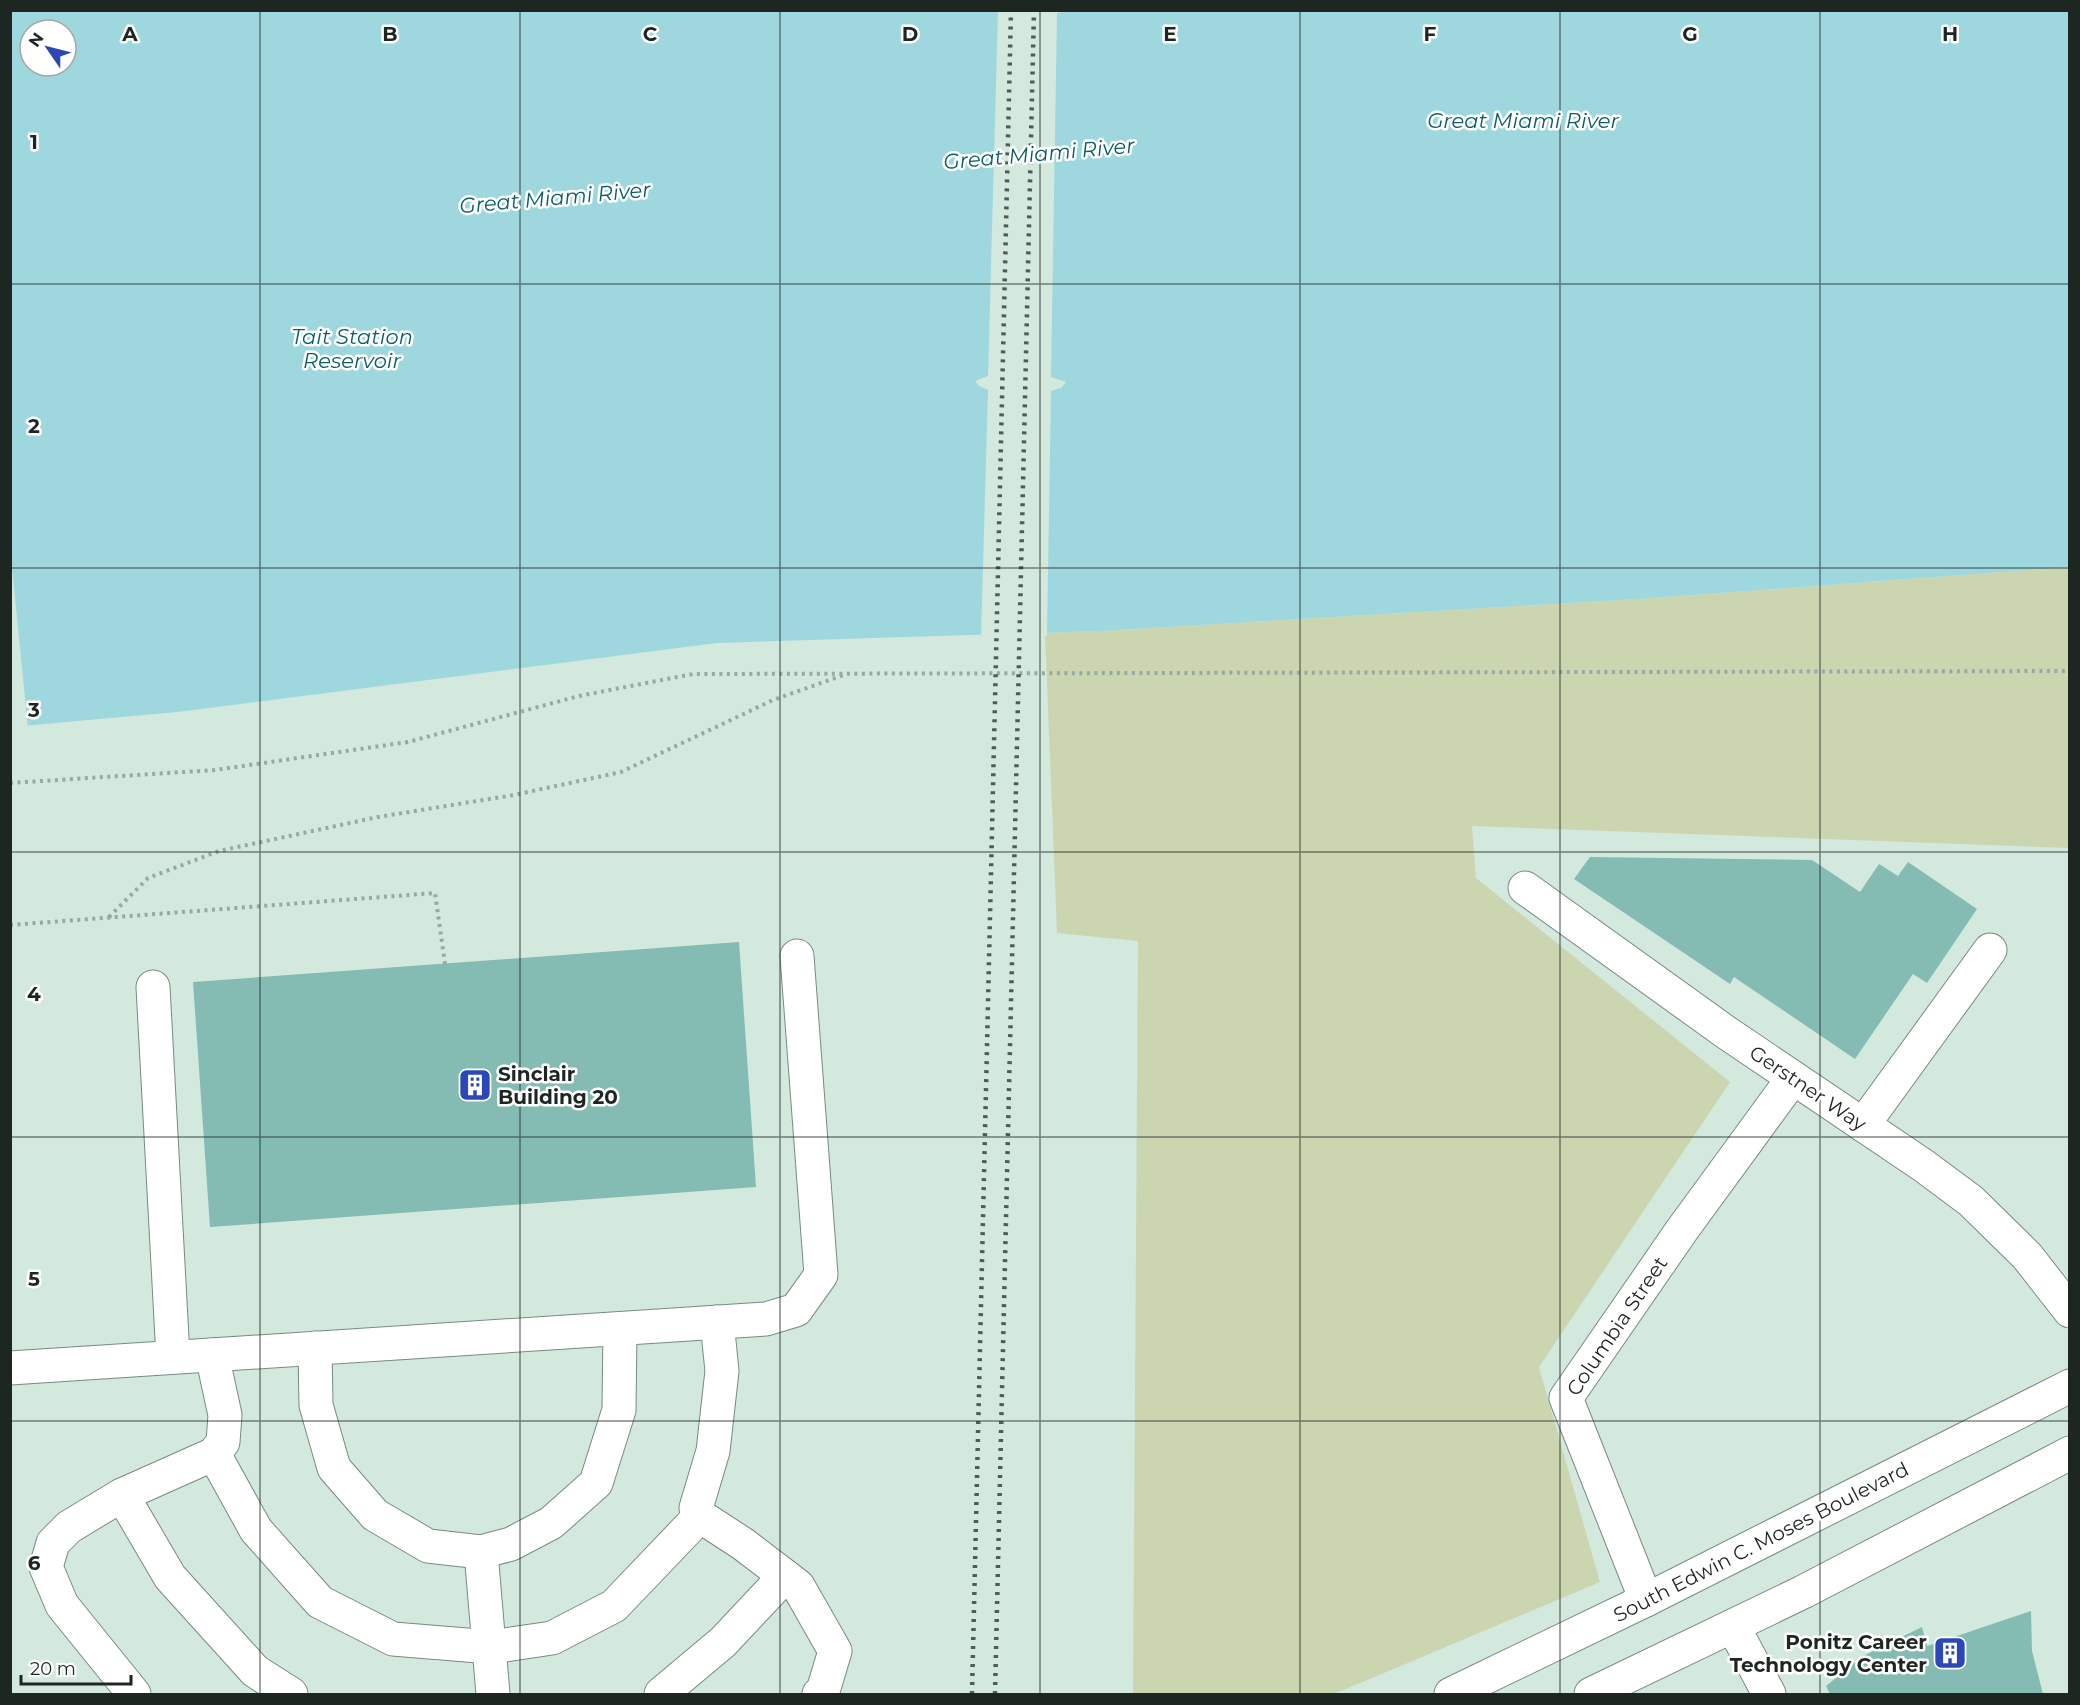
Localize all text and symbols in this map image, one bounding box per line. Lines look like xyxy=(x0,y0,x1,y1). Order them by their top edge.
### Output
north arrow xyxy=(18,18,78,78)
text: A xyxy=(121,22,138,46)
text: B xyxy=(382,22,398,46)
text: C xyxy=(643,22,658,46)
text: D xyxy=(902,22,918,46)
text: E xyxy=(1163,22,1177,46)
text: F xyxy=(1424,22,1437,46)
text: G xyxy=(1682,22,1698,46)
text: H xyxy=(1942,22,1958,46)
text: N xyxy=(25,29,48,50)
water label: Great Miami River xyxy=(1427,108,1619,133)
text: 1 xyxy=(30,130,38,154)
water label: Great Miami River xyxy=(942,133,1136,174)
water label: Great Miami River xyxy=(458,177,652,218)
water label: Tait Station Reservoir xyxy=(291,324,413,373)
text: 2 xyxy=(28,414,40,438)
text: 3 xyxy=(27,698,40,722)
text: 4 xyxy=(27,982,41,1006)
street label: Gerstner Way xyxy=(1745,1040,1871,1136)
place label: Sinclair Building 20 xyxy=(498,1062,618,1109)
building icon: Sinclair Building 20 xyxy=(457,1067,493,1103)
street label: Columbia Street xyxy=(1562,1252,1672,1400)
text: 5 xyxy=(28,1267,40,1291)
street label: South Edwin C. Moses Boulevard xyxy=(1609,1457,1913,1627)
text: 6 xyxy=(28,1551,41,1575)
place label: Ponitz Career Technology Center xyxy=(1730,1630,1927,1677)
building icon: Ponitz Career Technology Center xyxy=(1932,1635,1968,1671)
scale bar xyxy=(21,1648,130,1686)
text: 20 m xyxy=(30,1658,76,1680)

